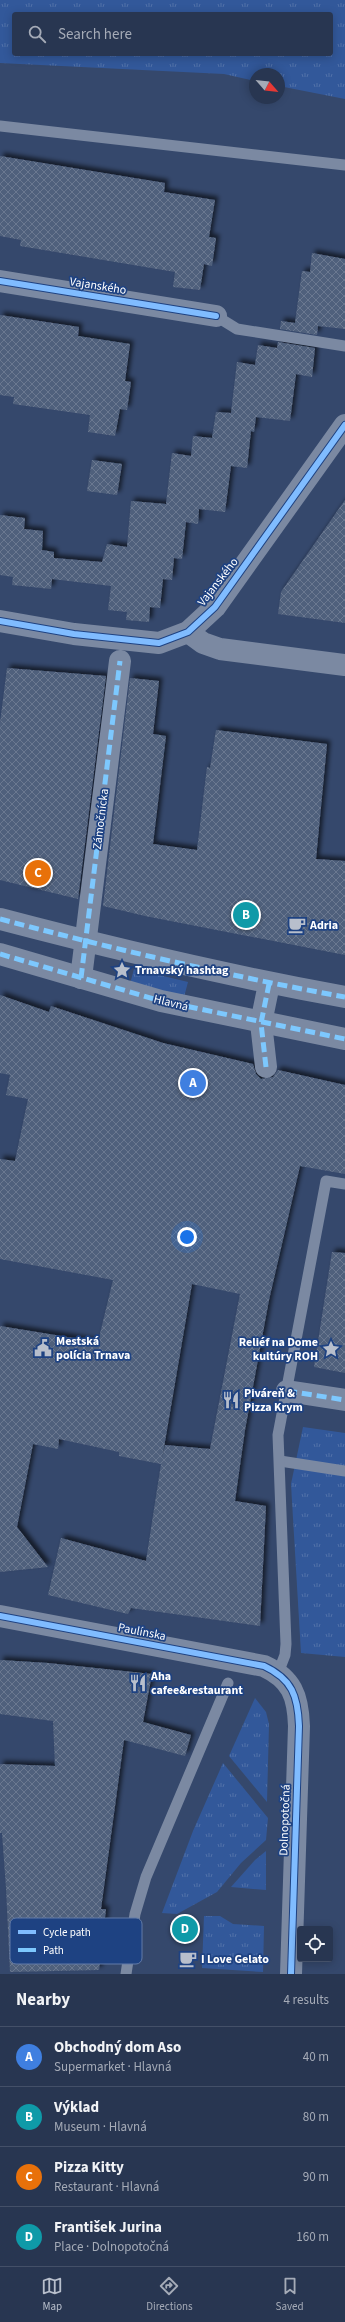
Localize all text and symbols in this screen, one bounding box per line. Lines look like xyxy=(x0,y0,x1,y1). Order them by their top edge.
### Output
search box xyxy=(12,12,333,56)
icon: search xyxy=(26,23,48,45)
text: Search here xyxy=(58,24,132,45)
north arrow xyxy=(249,68,285,104)
street label: Vajanského xyxy=(68,273,128,299)
street label: Vajanského xyxy=(194,554,242,610)
street label: Zámočnícka xyxy=(89,788,113,850)
pin: C xyxy=(25,858,51,888)
pin: B xyxy=(233,900,259,930)
cafe icon: Adria xyxy=(287,915,307,935)
place label: Adria xyxy=(309,917,338,934)
place icon: Trnavský hashtag xyxy=(112,960,132,980)
place label: Trnavský hashtag xyxy=(135,962,229,979)
street label: Hlavná xyxy=(152,990,190,1016)
pin: A xyxy=(180,1068,206,1098)
your location xyxy=(177,1227,197,1247)
place label: Mestská polícia Trnava xyxy=(56,1333,130,1364)
place label: Reliéf na Dome kultúry ROH xyxy=(239,1334,318,1365)
public building icon: Mestská polícia Trnava xyxy=(33,1338,53,1358)
place icon: Reliéf na Dome kultúry ROH xyxy=(321,1339,341,1359)
place label: Piváreň & Pizza Krym xyxy=(244,1385,303,1416)
restaurant icon: Piváreň & Pizza Krym xyxy=(221,1390,241,1410)
street label: Paulínska xyxy=(117,1619,167,1645)
place label: Aha cafee&restaurant xyxy=(150,1668,243,1699)
restaurant icon: Aha cafee&restaurant xyxy=(128,1673,148,1693)
street label: Dolnopotočná xyxy=(275,1784,295,1856)
pin: D xyxy=(172,1914,198,1944)
legend xyxy=(10,1918,142,1964)
text: Cycle path xyxy=(43,1925,91,1940)
map controls xyxy=(297,1926,333,1962)
button: locate xyxy=(297,1926,333,1962)
text: Path xyxy=(43,1943,64,1958)
cafe icon: I Love Gelato xyxy=(178,1949,198,1969)
place label: I Love Gelato xyxy=(201,1951,269,1968)
text: Nearby xyxy=(16,1988,70,2012)
text: 4 results xyxy=(284,1991,329,2009)
text: Obchodný dom Aso xyxy=(54,2037,181,2058)
text: A xyxy=(25,2048,33,2066)
text: 40 m xyxy=(303,2048,329,2066)
text: Supermarket · Hlavná xyxy=(54,2058,171,2076)
text: Výklad xyxy=(54,2097,99,2118)
text: B xyxy=(25,2108,33,2126)
text: 80 m xyxy=(303,2108,329,2126)
text: Museum · Hlavná xyxy=(54,2118,147,2136)
text: Pizza Kitty xyxy=(54,2157,124,2178)
text: C xyxy=(25,2168,33,2186)
text: 90 m xyxy=(303,2168,329,2186)
text: Restaurant · Hlavná xyxy=(54,2178,159,2196)
text: František Jurina xyxy=(54,2217,162,2238)
text: D xyxy=(25,2228,33,2246)
text: 160 m xyxy=(296,2228,329,2246)
text: Place · Dolnopotočná xyxy=(54,2238,169,2256)
tab: Map xyxy=(41,2275,63,2314)
tab: Directions xyxy=(146,2275,193,2314)
tab: Saved xyxy=(276,2275,304,2314)

